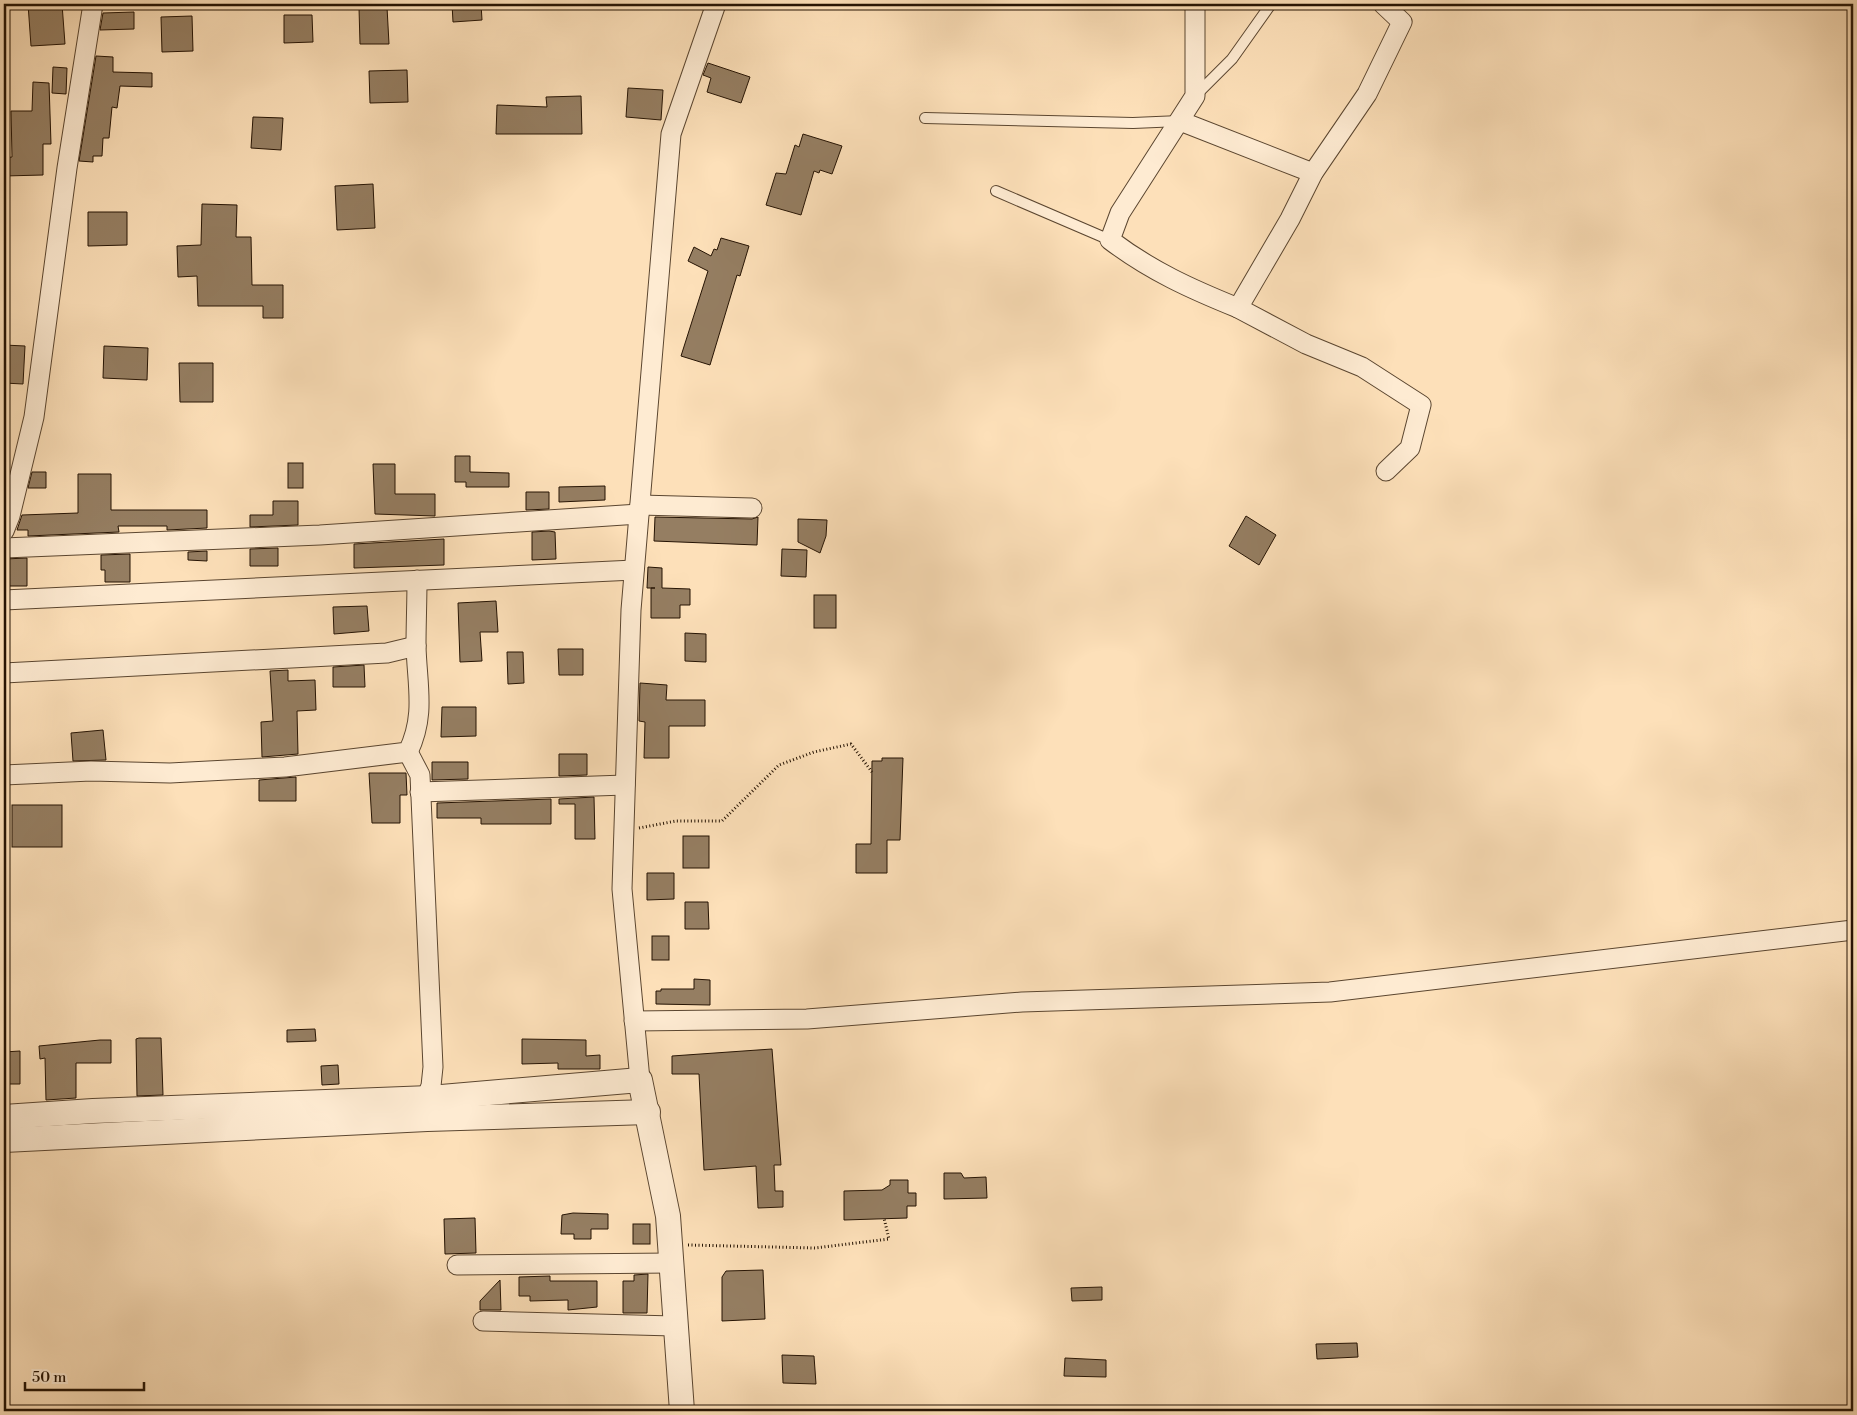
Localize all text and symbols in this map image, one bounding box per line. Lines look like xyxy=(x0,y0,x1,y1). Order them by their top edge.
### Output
scale bar xyxy=(25,1360,144,1392)
text: 50 m xyxy=(32,1368,66,1387)

